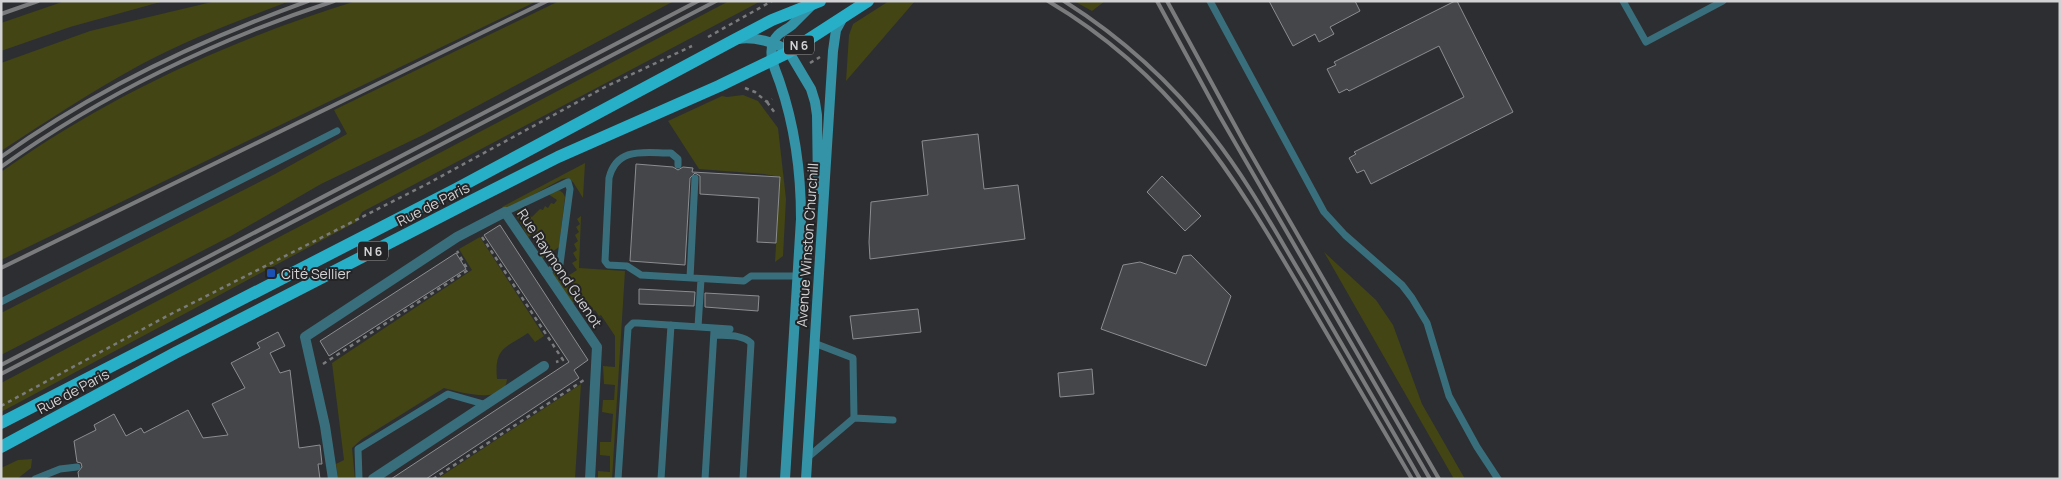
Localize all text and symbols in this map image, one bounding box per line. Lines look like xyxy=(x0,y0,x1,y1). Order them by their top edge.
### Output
road number: N 6 xyxy=(784,36,814,54)
street label: Avenue Winston Churchill xyxy=(792,162,822,328)
street label: Rue de Paris xyxy=(393,178,473,230)
street label: Rue Raymond Guenot xyxy=(513,205,607,331)
road number: N 6 xyxy=(358,242,388,260)
place label: Cité Sellier xyxy=(281,264,351,283)
marker: Cité Sellier xyxy=(265,267,277,279)
street label: Rue de Paris xyxy=(34,364,112,418)

